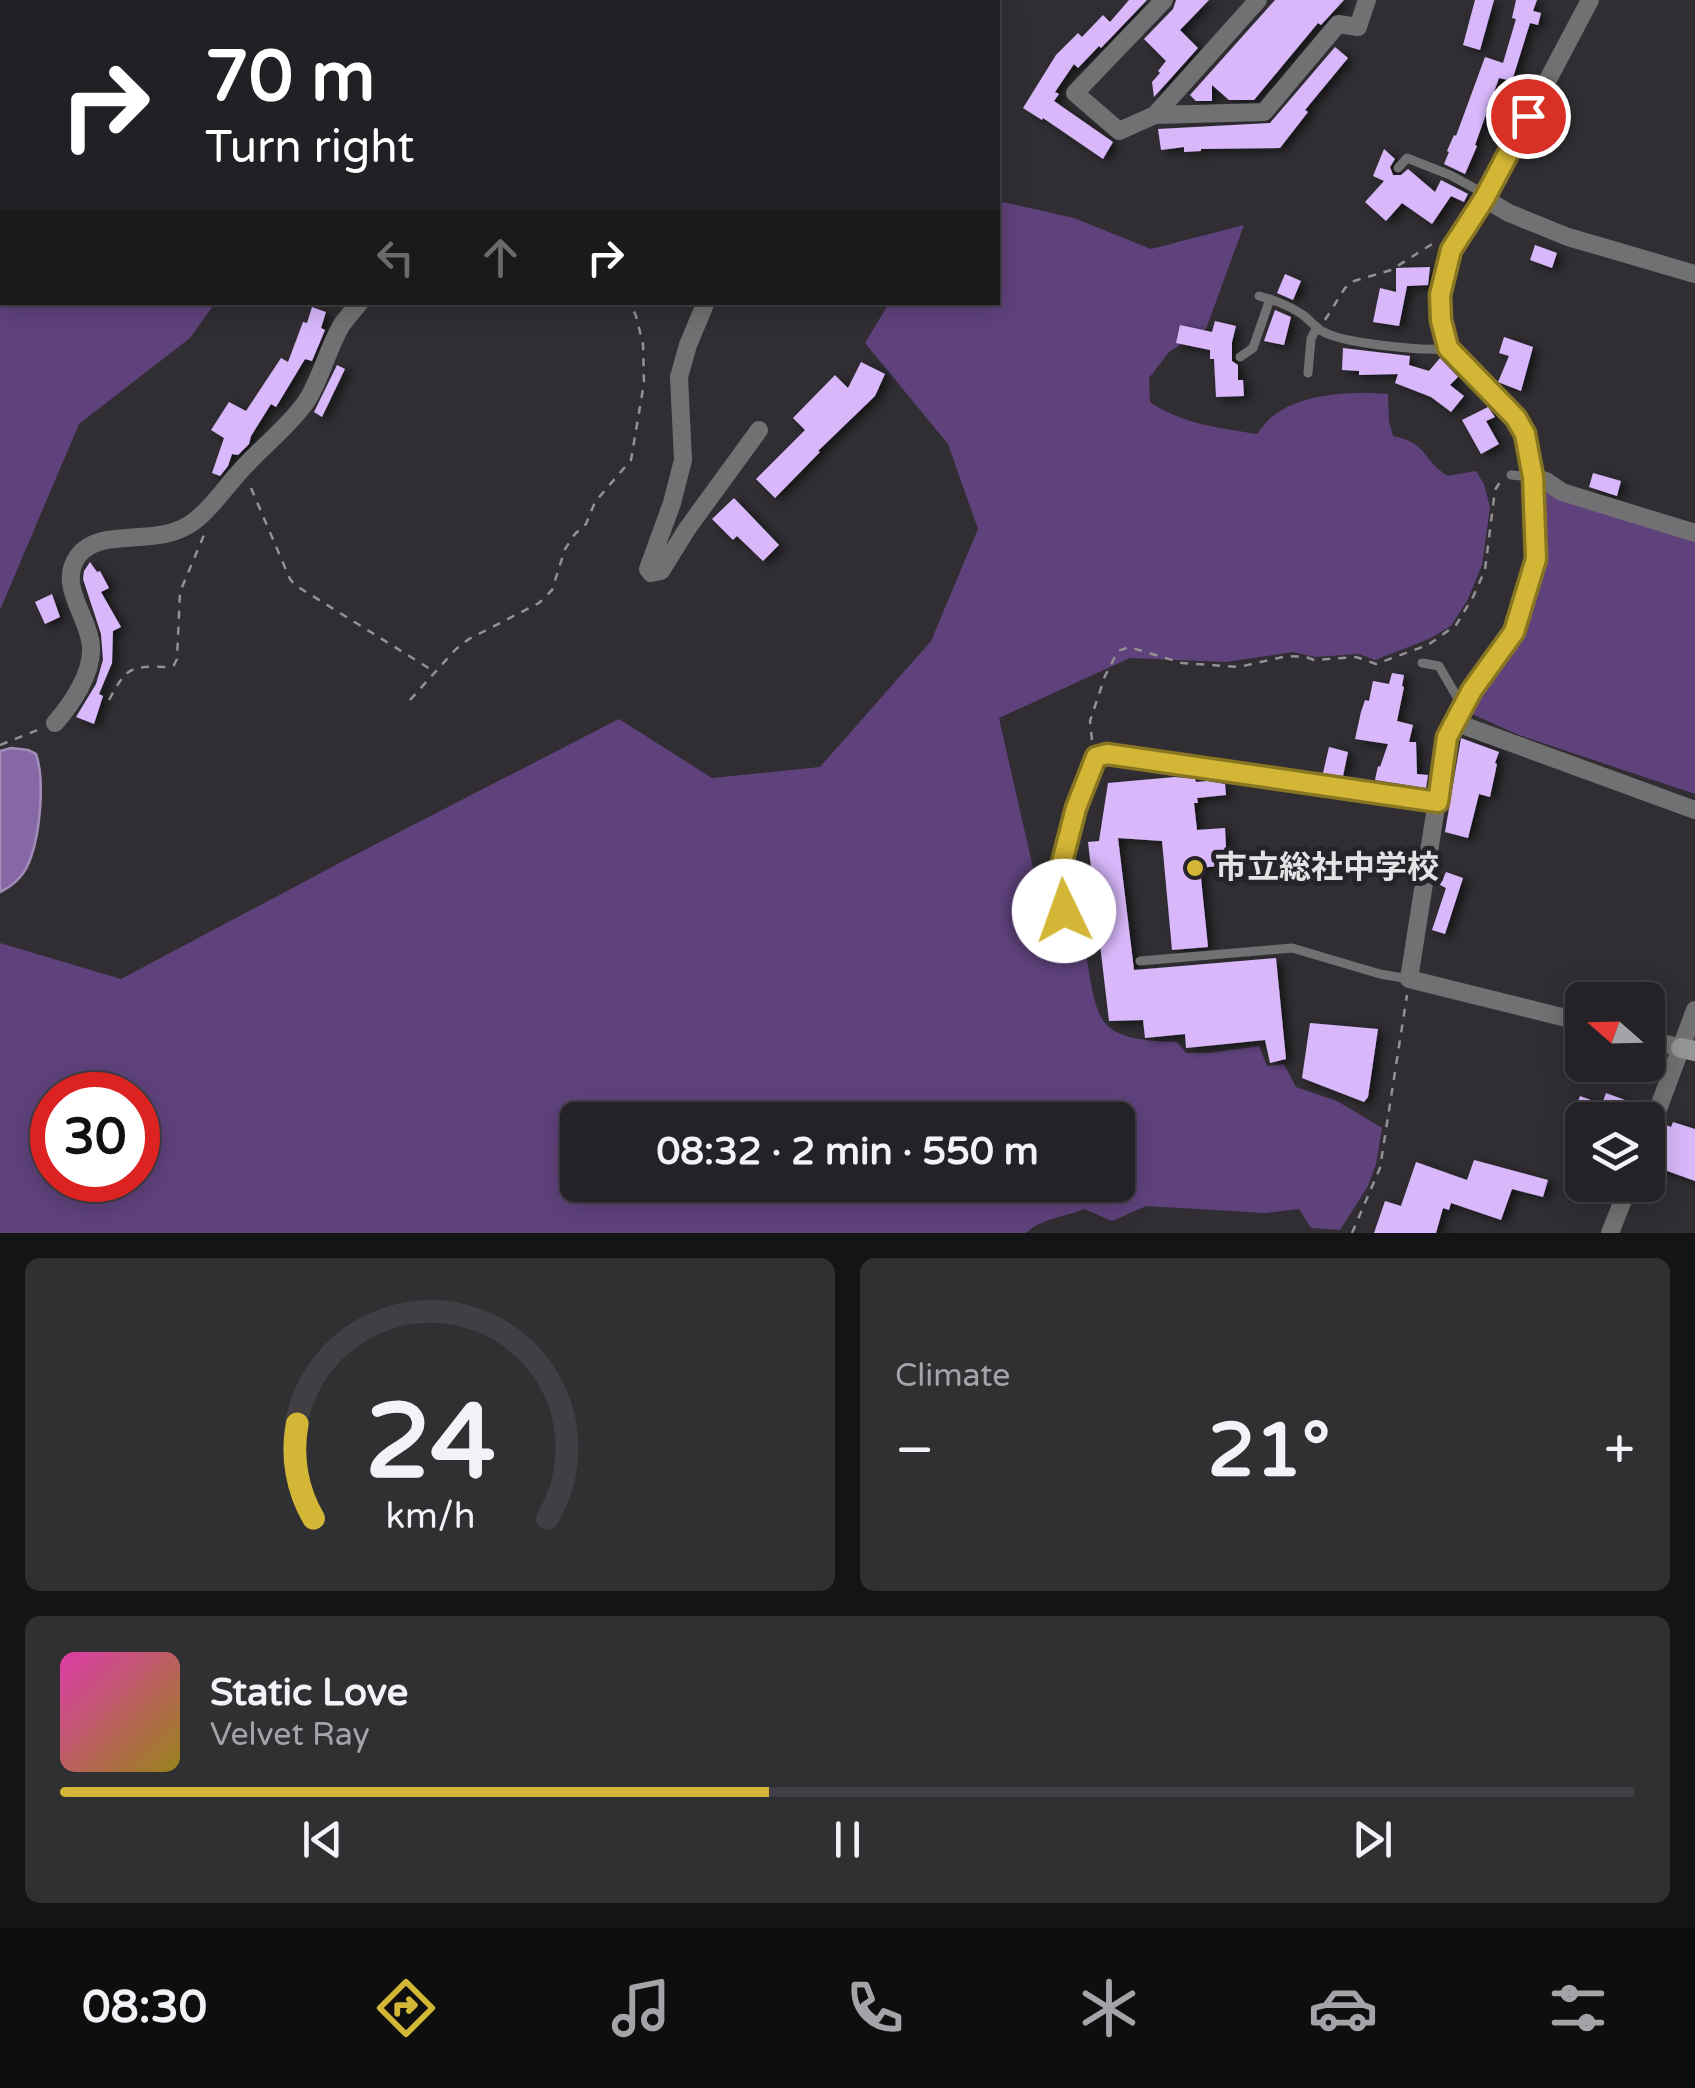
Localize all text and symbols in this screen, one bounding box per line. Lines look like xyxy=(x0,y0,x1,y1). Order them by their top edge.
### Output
text: 70 m xyxy=(205,36,375,120)
icon: right xyxy=(40,40,170,170)
pin xyxy=(1486,74,1571,159)
icon: arrive xyxy=(1501,89,1556,144)
text: Turn right xyxy=(205,121,414,175)
icon: left xyxy=(368,230,423,285)
icon: ahead xyxy=(473,230,528,285)
icon: right xyxy=(578,230,633,285)
place label: 市立総社中学校 xyxy=(1215,849,1439,887)
marker: 市立総社中学校 xyxy=(1184,857,1206,879)
position arrow xyxy=(1012,859,1116,963)
north arrow xyxy=(1565,982,1665,1082)
map controls xyxy=(1565,982,1665,1202)
speed limit sign: 30 xyxy=(30,1072,160,1202)
button: layers xyxy=(1565,1102,1665,1202)
text: 08:32 · 2 min · 550 m xyxy=(656,1129,1039,1175)
text: Climate xyxy=(895,1357,1010,1395)
text: 24 xyxy=(365,1381,495,1506)
text: 21° xyxy=(1208,1406,1330,1496)
text: − xyxy=(895,1418,934,1484)
text: + xyxy=(1604,1418,1635,1484)
text: km/h xyxy=(385,1495,475,1538)
text: Static Love xyxy=(210,1670,408,1716)
text: Velvet Ray xyxy=(210,1716,370,1754)
icon: previous xyxy=(295,1812,350,1867)
icon: pause xyxy=(820,1812,875,1867)
icon: next xyxy=(1345,1812,1400,1867)
icon: directions xyxy=(371,1973,441,2043)
icon: music xyxy=(606,1973,676,2043)
icon: phone xyxy=(840,1973,910,2043)
icon: climate xyxy=(1074,1973,1144,2043)
icon: car xyxy=(1308,1973,1378,2043)
icon: filters xyxy=(1543,1973,1613,2043)
text: 08:30 xyxy=(82,1981,207,2035)

